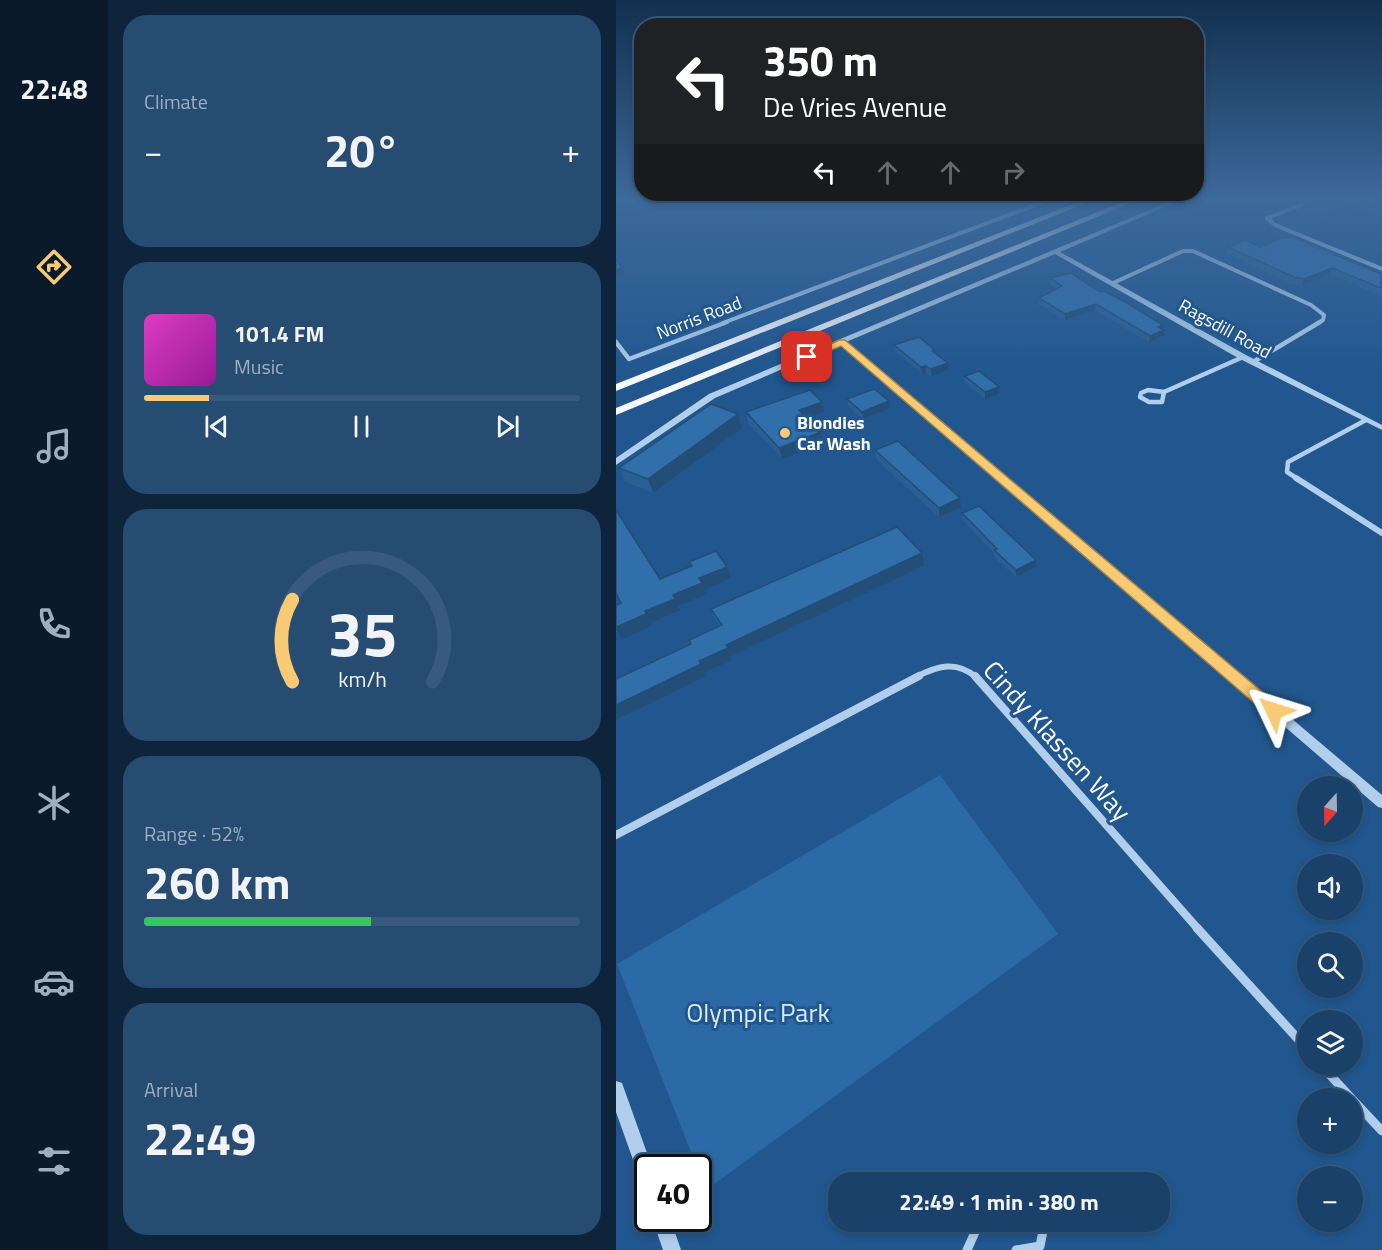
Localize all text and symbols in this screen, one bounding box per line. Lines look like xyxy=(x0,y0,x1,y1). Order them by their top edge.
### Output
text: 350 m xyxy=(763,28,878,92)
icon: left xyxy=(664,42,742,120)
text: 22:48 xyxy=(20,68,88,109)
text: Climate xyxy=(144,86,208,117)
text: De Vries Avenue xyxy=(763,86,947,127)
text: 20° xyxy=(324,116,400,184)
text: − xyxy=(144,126,162,176)
text: + xyxy=(562,126,580,176)
icon: left xyxy=(808,156,841,189)
icon: ahead xyxy=(871,156,904,189)
icon: ahead xyxy=(934,156,967,189)
icon: right xyxy=(997,156,1030,189)
icon: directions xyxy=(33,246,75,288)
street label: Norris Road xyxy=(652,289,745,346)
street label: Ragsdill Road xyxy=(1174,292,1277,365)
text: 101.4 FM xyxy=(234,317,324,351)
pin xyxy=(781,331,832,382)
icon: arrive xyxy=(790,340,823,373)
text: Music xyxy=(234,351,284,382)
place label: Blondies Car Wash xyxy=(797,409,871,457)
icon: previous xyxy=(200,410,233,443)
icon: pause xyxy=(345,410,378,443)
icon: next xyxy=(491,410,524,443)
icon: music xyxy=(33,425,75,467)
marker: Blondies Car Wash xyxy=(778,426,792,440)
text: 35 xyxy=(327,585,397,680)
icon: phone xyxy=(33,603,75,645)
street label: Cindy Klassen Way xyxy=(974,652,1140,830)
text: km/h xyxy=(338,663,386,695)
position arrow xyxy=(1242,679,1306,743)
north arrow xyxy=(1297,776,1363,842)
map controls xyxy=(1297,776,1363,1232)
icon: climate xyxy=(33,782,75,824)
text: Range · 52% xyxy=(144,818,244,849)
text: 260 km xyxy=(144,848,290,916)
button: sound xyxy=(1297,854,1363,920)
button: search xyxy=(1297,932,1363,998)
icon: car xyxy=(33,961,75,1003)
park label: Olympic Park xyxy=(686,993,830,1032)
button: layers xyxy=(1297,1010,1363,1076)
text: Arrival xyxy=(144,1074,198,1105)
button: + xyxy=(1297,1088,1363,1154)
text: 22:49 xyxy=(144,1104,256,1172)
icon: filters xyxy=(33,1140,75,1182)
speed limit sign: 40 xyxy=(634,1154,712,1232)
button: − xyxy=(1297,1166,1363,1232)
text: 22:49 · 1 min · 380 m xyxy=(899,1185,1099,1219)

